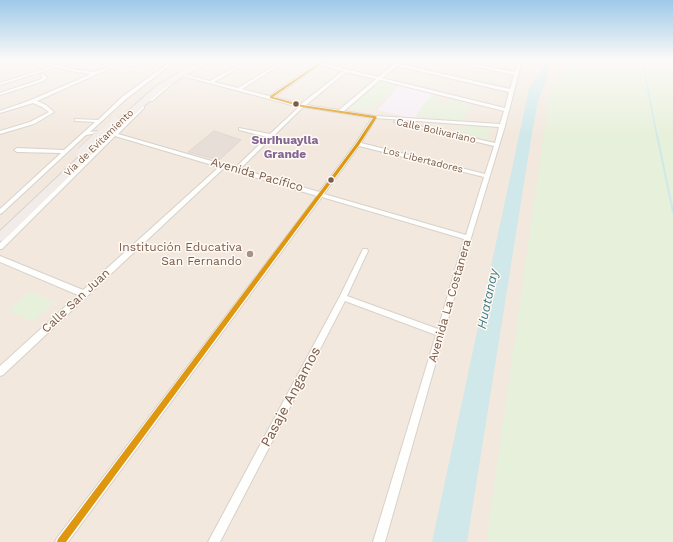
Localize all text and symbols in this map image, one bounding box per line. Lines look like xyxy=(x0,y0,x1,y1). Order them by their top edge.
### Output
unlabelled marker xyxy=(291,99,301,109)
street label: Vía de Evitamiento xyxy=(62,107,136,179)
street label: Calle Bolivariano xyxy=(395,116,477,146)
district label: Surihuaylla Grande xyxy=(252,133,318,161)
street label: Los Libertadores xyxy=(382,144,464,176)
street label: Avenida Pacífico xyxy=(209,155,305,195)
unlabelled marker xyxy=(326,175,336,185)
street label: Avenida La Costanera xyxy=(426,238,474,364)
place label: Institución Educativa San Fernando xyxy=(119,240,242,268)
marker: Institución Educativa San Fernando xyxy=(245,249,255,259)
street label: Calle San Juan xyxy=(39,266,113,336)
water label: Huatanay xyxy=(474,268,502,330)
street label: Pasaje Angamos xyxy=(258,344,324,450)

